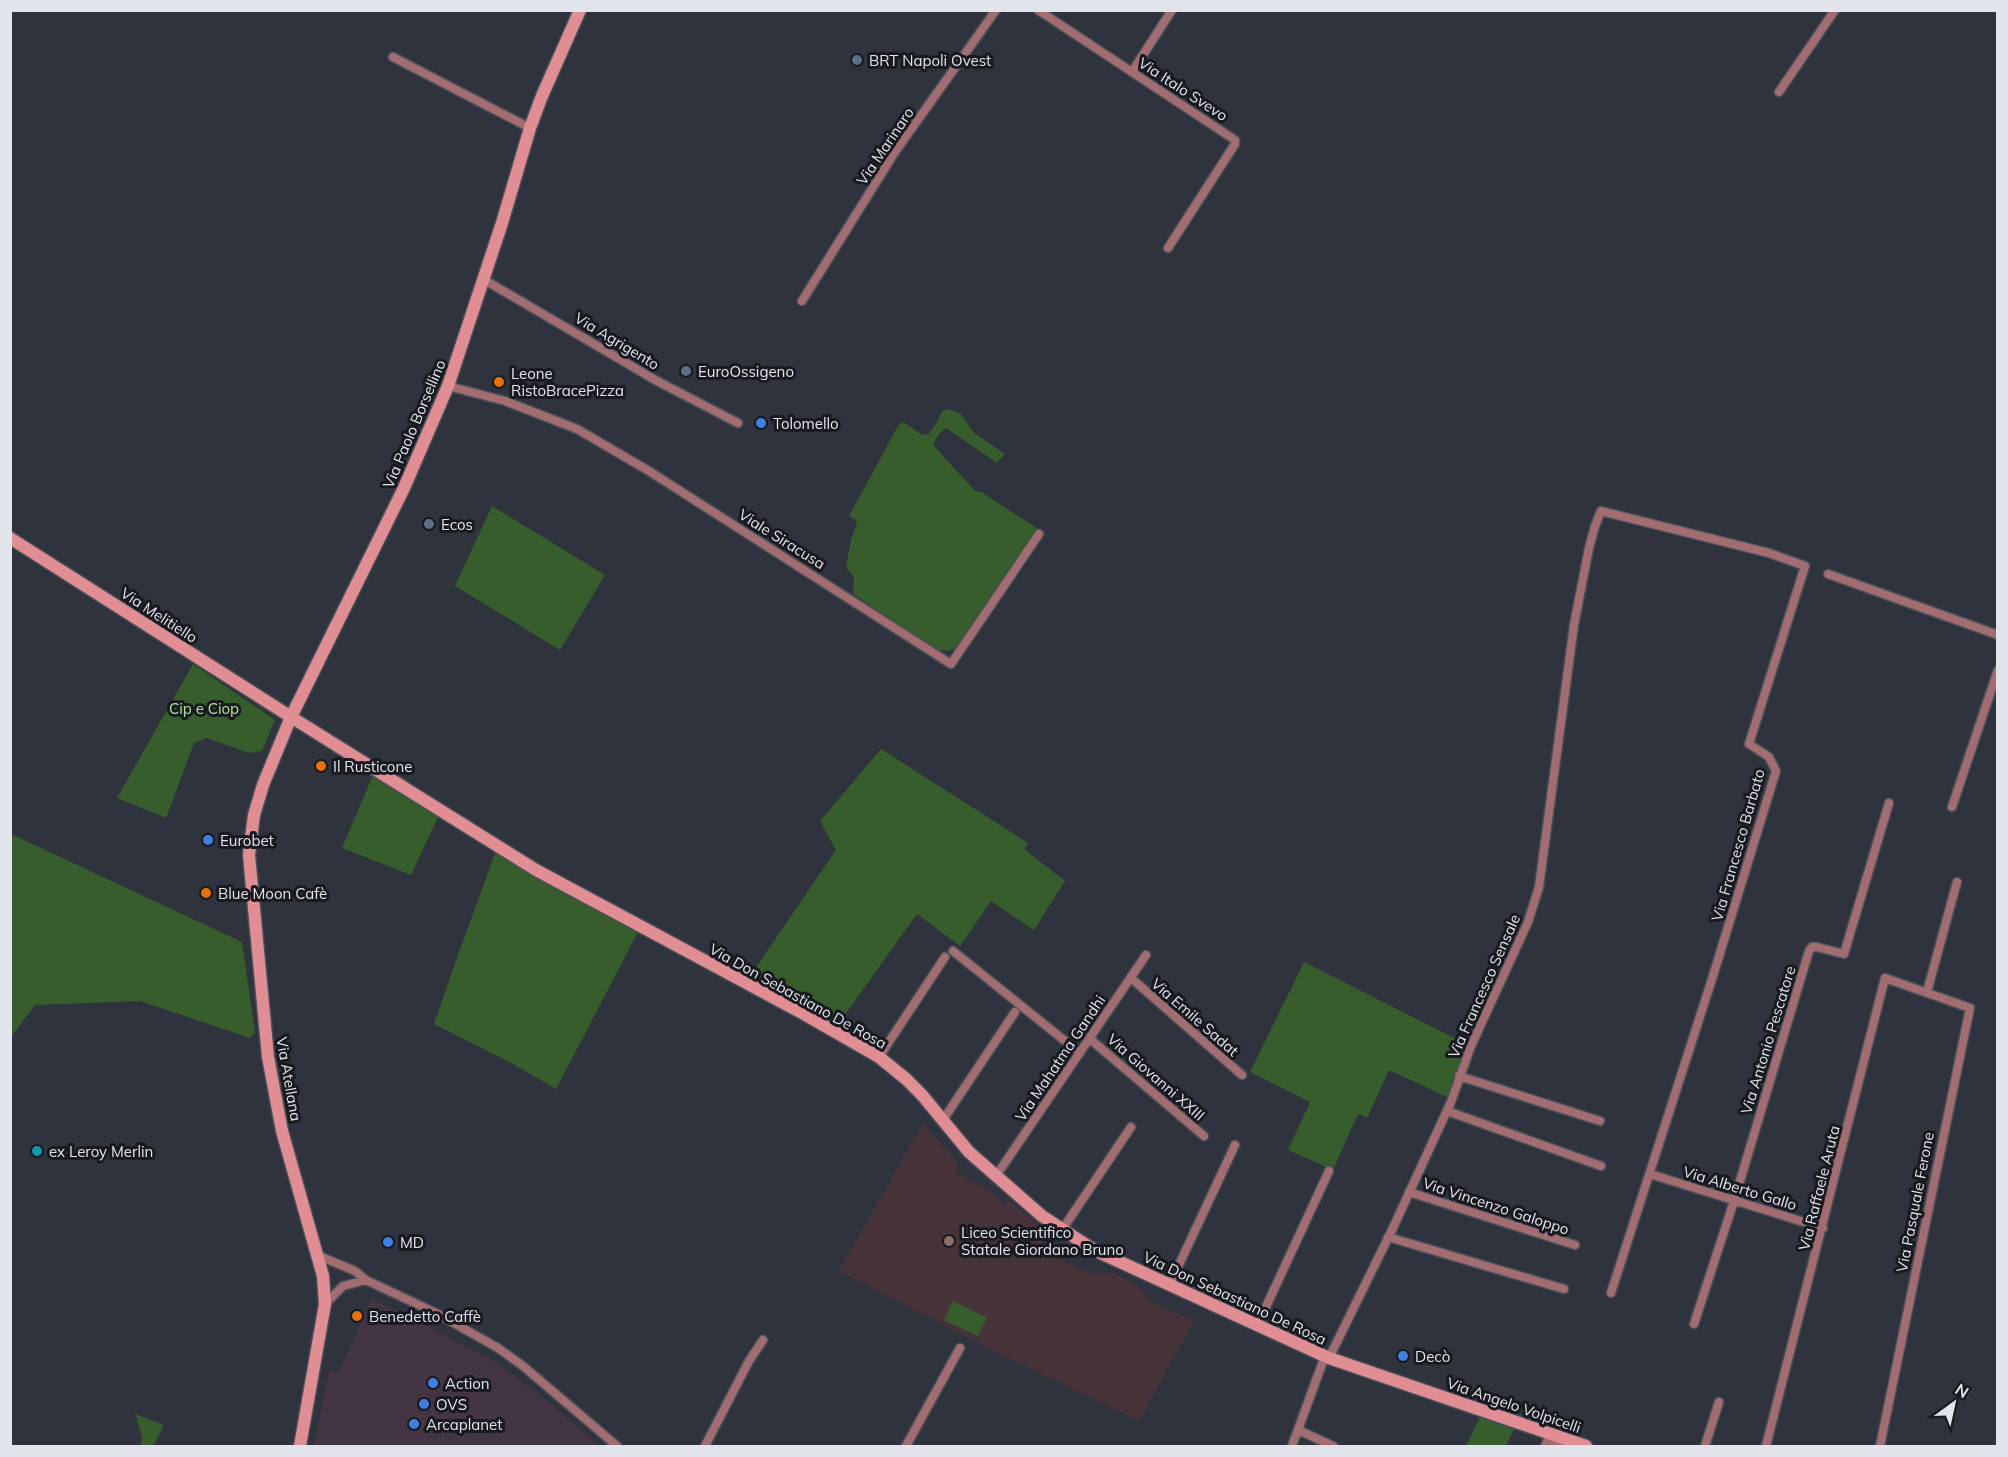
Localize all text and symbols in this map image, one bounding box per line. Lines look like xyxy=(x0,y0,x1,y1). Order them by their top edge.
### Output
place label: BRT Napoli Ovest xyxy=(869,51,991,70)
marker: BRT Napoli Ovest xyxy=(850,53,864,67)
street label: Via Italo Svevo xyxy=(1135,53,1231,125)
street label: Via Marinaro xyxy=(852,104,918,188)
street label: Via Agrigento xyxy=(571,308,663,374)
street label: Via Paolo Borsellino xyxy=(378,357,450,491)
place label: EuroOssigeno xyxy=(698,362,794,381)
place label: Leone RistoBracePizza xyxy=(511,364,624,400)
marker: EuroOssigeno xyxy=(679,364,693,378)
marker: Leone RistoBracePizza xyxy=(492,375,506,389)
place label: Tolomello xyxy=(773,414,839,433)
marker: Tolomello xyxy=(754,416,768,430)
street label: Viale Siracusa xyxy=(735,505,829,573)
place label: Ecos xyxy=(441,515,473,534)
marker: Ecos xyxy=(422,517,436,531)
street label: Via Melitiello xyxy=(117,583,201,647)
park label: Cip e Ciop xyxy=(169,699,239,718)
place label: Il Rusticone xyxy=(333,757,412,776)
marker: Il Rusticone xyxy=(314,759,328,773)
street label: Via Francesco Barbato xyxy=(1707,767,1769,923)
place label: Eurobet xyxy=(220,831,274,850)
marker: Eurobet xyxy=(201,833,215,847)
place label: Blue Moon Cafè xyxy=(218,884,327,903)
marker: Blue Moon Cafè xyxy=(199,886,213,900)
street label: Via Francesco Sensale xyxy=(1444,911,1524,1061)
street label: Via Don Sebastiano De Rosa xyxy=(706,939,890,1053)
street label: Via Antonio Pescatore xyxy=(1736,964,1800,1116)
street label: Via Emile Sadat xyxy=(1147,974,1243,1060)
street label: Via Mahatma Gandhi xyxy=(1011,991,1109,1125)
street label: Via Giovanni XXIII xyxy=(1103,1029,1209,1125)
street label: Via Atellana xyxy=(272,1035,306,1123)
street label: Via Raffaele Aruta xyxy=(1794,1123,1844,1253)
street label: Via Pasquale Ferone xyxy=(1892,1130,1938,1274)
place label: ex Leroy Merlin xyxy=(49,1142,153,1161)
marker: ex Leroy Merlin xyxy=(30,1144,44,1158)
street label: Via Alberto Gallo xyxy=(1681,1162,1799,1214)
street label: Via Vincenzo Galoppo xyxy=(1420,1173,1572,1239)
place label: Liceo Scientifico Statale Giordano Bruno xyxy=(961,1223,1124,1259)
place label: MD xyxy=(400,1233,424,1252)
marker: Liceo Scientifico Statale Giordano Bruno xyxy=(942,1234,956,1248)
marker: MD xyxy=(381,1235,395,1249)
street label: Via Don Sebastiano De Rosa xyxy=(1140,1247,1330,1349)
place label: Benedetto Caffè xyxy=(369,1307,481,1326)
marker: Benedetto Caffè xyxy=(350,1309,364,1323)
place label: Decò xyxy=(1415,1347,1450,1366)
marker: Decò xyxy=(1396,1349,1410,1363)
street label: Via Angelo Volpicelli xyxy=(1444,1373,1584,1437)
north arrow xyxy=(1924,1373,1984,1433)
place label: Action xyxy=(445,1374,490,1393)
marker: Action xyxy=(426,1376,440,1390)
text: N xyxy=(1952,1379,1973,1402)
place label: OVS xyxy=(436,1395,467,1414)
marker: OVS xyxy=(417,1397,431,1411)
place label: Arcaplanet xyxy=(426,1415,503,1434)
marker: Arcaplanet xyxy=(407,1417,421,1431)

